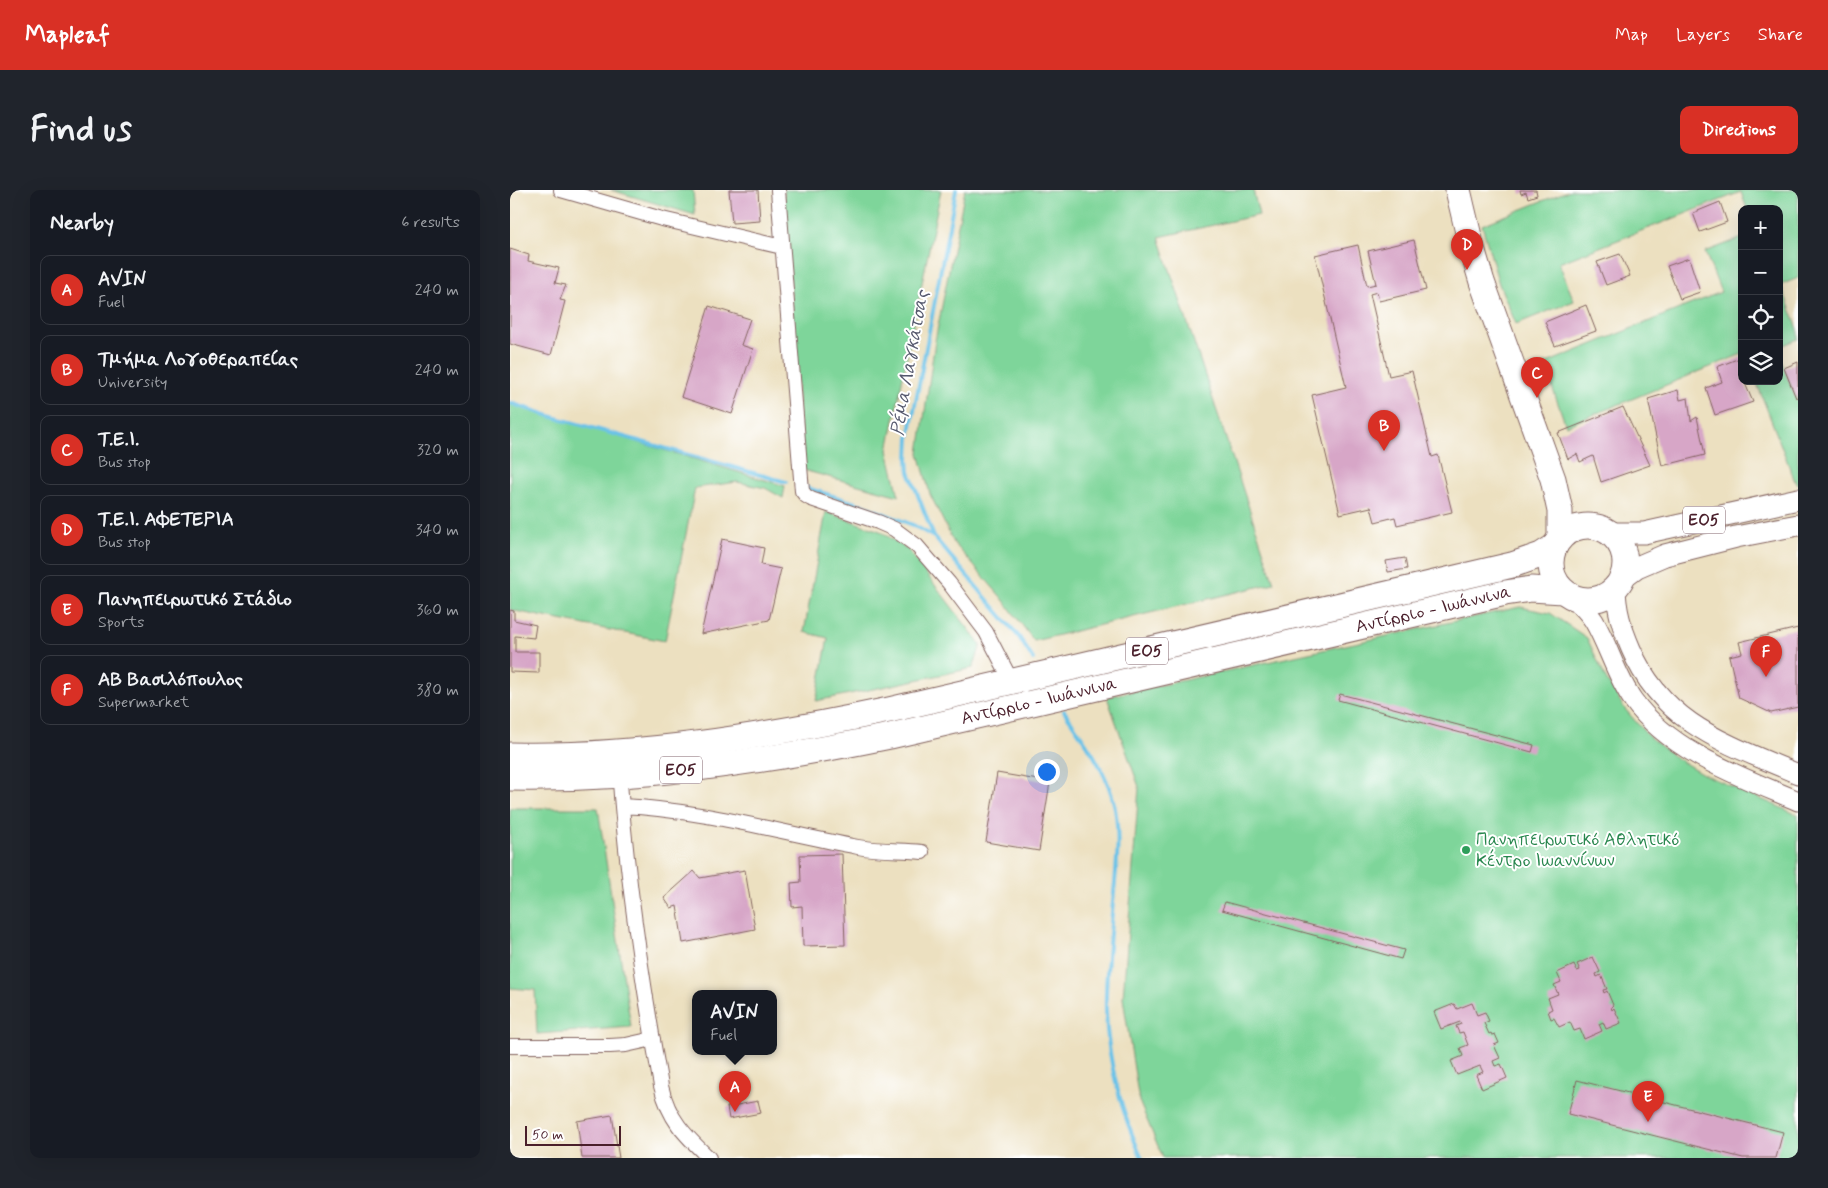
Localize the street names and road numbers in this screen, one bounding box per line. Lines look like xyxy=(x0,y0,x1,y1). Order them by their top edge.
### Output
road number: ΕΟ5 xyxy=(1683,506,1725,534)
street label: Αντίρριο - Ιωάννινα xyxy=(1353,580,1513,639)
road number: ΕΟ5 xyxy=(1126,638,1168,664)
street label: Αντίρριο - Ιωάννινα xyxy=(959,672,1119,731)
road number: ΕΟ5 xyxy=(660,756,702,784)

